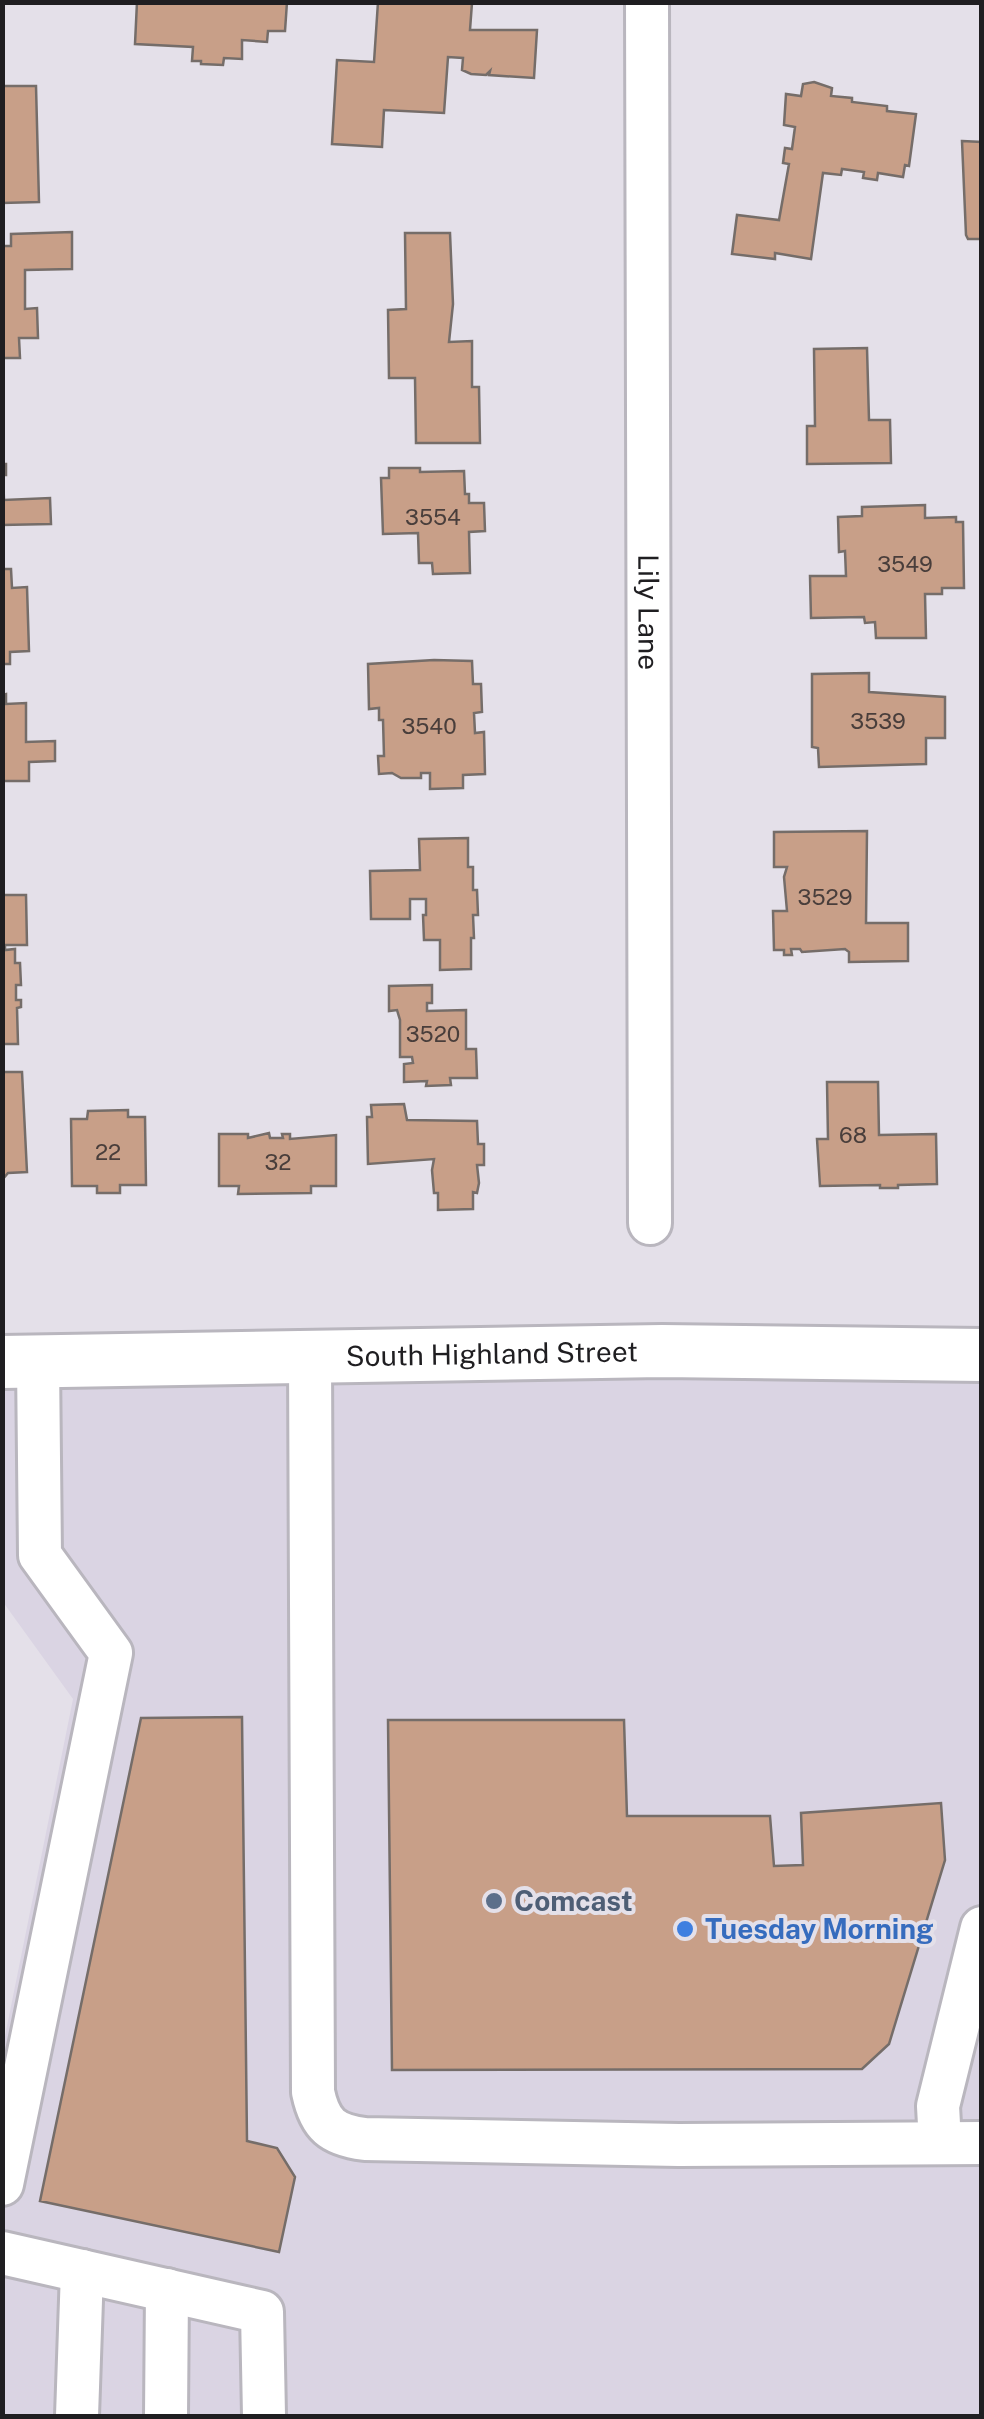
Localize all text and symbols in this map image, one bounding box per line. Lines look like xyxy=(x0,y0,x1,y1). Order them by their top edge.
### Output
house number: 3554 xyxy=(405,504,461,530)
house number: 3549 xyxy=(877,551,933,577)
street label: Lily Lane xyxy=(632,554,666,670)
house number: 3539 xyxy=(850,708,906,734)
house number: 3540 xyxy=(401,713,457,739)
house number: 3529 xyxy=(798,884,852,910)
house number: 3520 xyxy=(406,1021,460,1047)
house number: 68 xyxy=(839,1122,867,1148)
house number: 22 xyxy=(95,1139,121,1165)
house number: 32 xyxy=(265,1149,291,1175)
street label: South Highland Street xyxy=(346,1334,638,1372)
place label: Comcast xyxy=(514,1884,633,1917)
marker: Comcast xyxy=(483,1890,505,1912)
place label: Tuesday Morning xyxy=(705,1912,934,1945)
marker: Tuesday Morning xyxy=(674,1918,696,1940)

